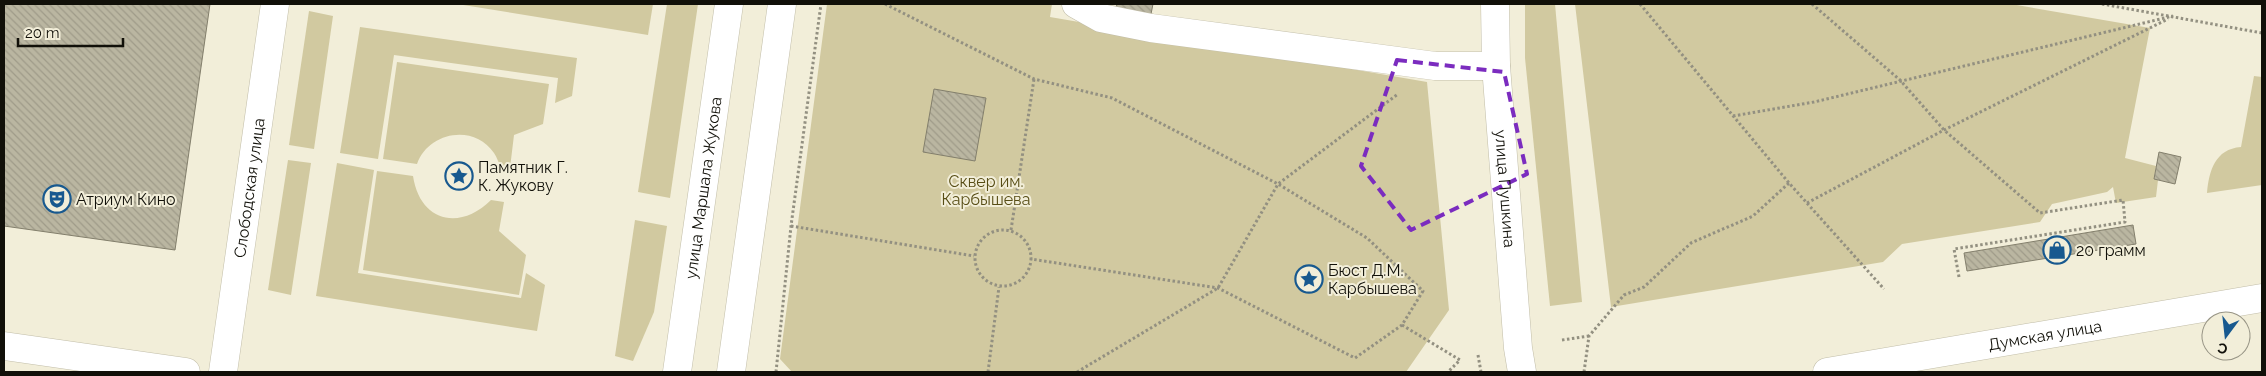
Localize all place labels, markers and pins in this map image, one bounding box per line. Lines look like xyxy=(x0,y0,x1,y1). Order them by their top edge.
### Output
place label: Памятник Г. К. Жукову xyxy=(478,158,568,195)
place icon: Памятник Г. К. Жукову xyxy=(444,161,474,191)
theatre icon: Атриум Кино xyxy=(42,184,72,214)
place label: Атриум Кино xyxy=(76,190,176,209)
shop icon: 20 грамм xyxy=(2042,235,2072,265)
place label: 20 грамм xyxy=(2076,241,2146,260)
place label: Бюст Д.М. Карбышева xyxy=(1328,261,1417,298)
place icon: Бюст Д.М. Карбышева xyxy=(1294,264,1324,294)

